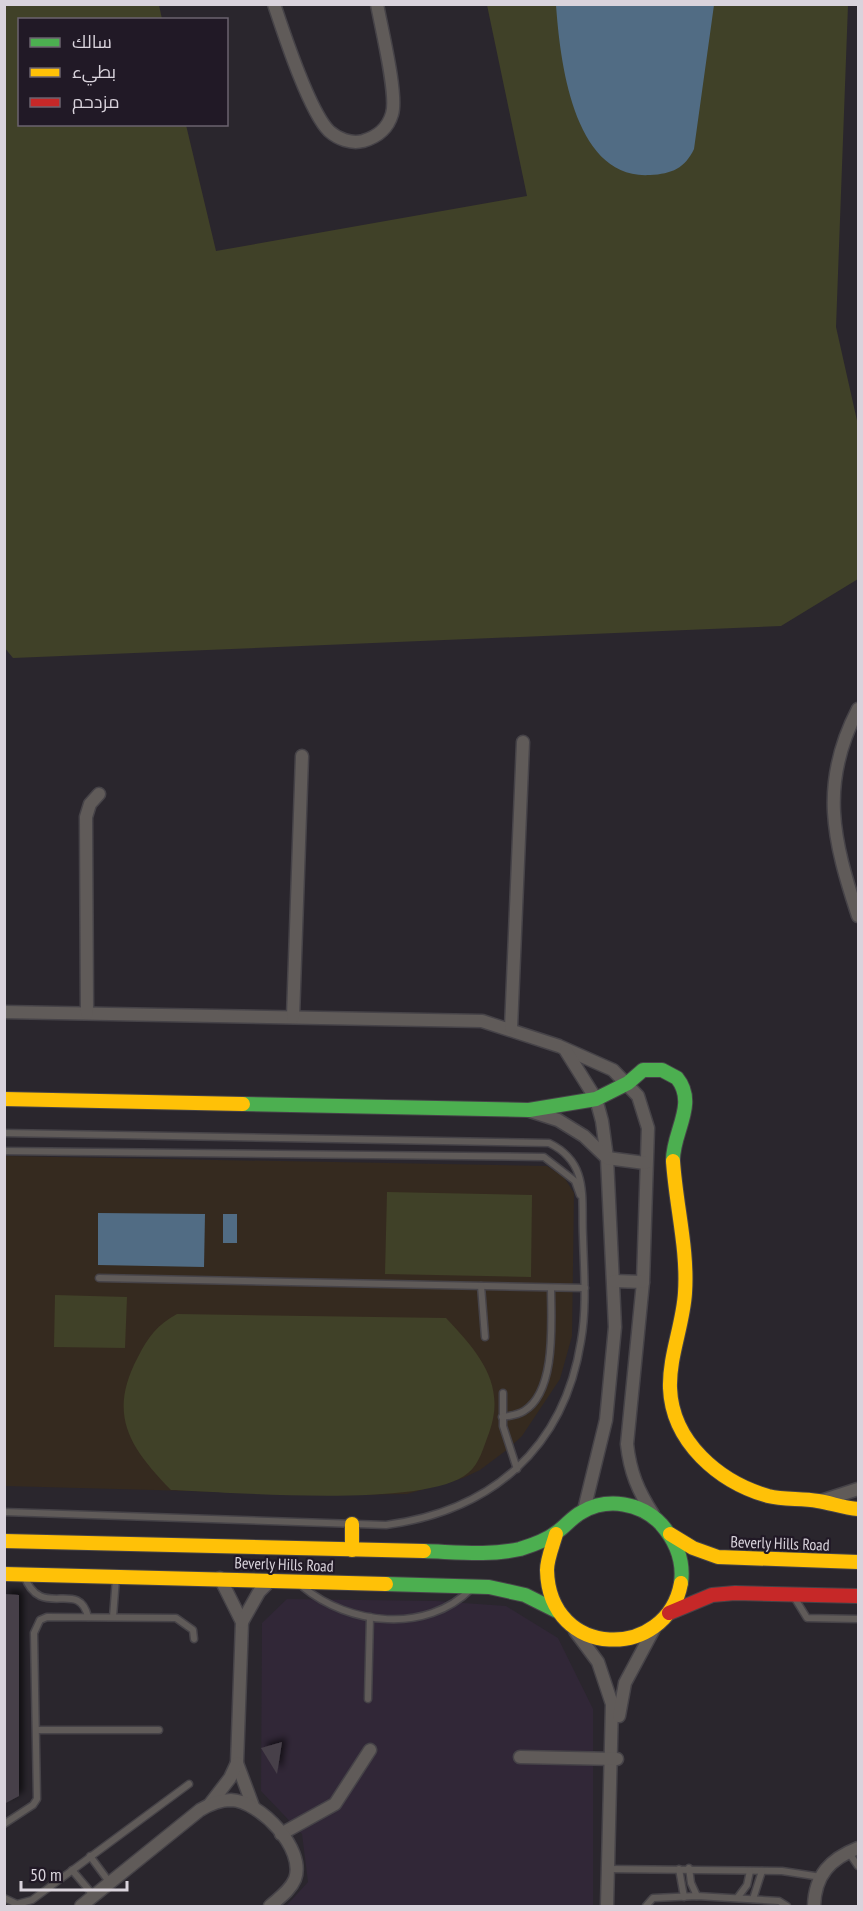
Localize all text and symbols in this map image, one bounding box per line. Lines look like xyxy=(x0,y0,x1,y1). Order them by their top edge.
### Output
legend xyxy=(18,18,228,126)
text: سالك xyxy=(72,30,112,53)
text: بطيء xyxy=(72,60,116,86)
text: مزدحم xyxy=(72,90,120,114)
street label: Beverly Hills Road xyxy=(730,1531,830,1555)
street label: Beverly Hills Road xyxy=(234,1552,334,1576)
scale bar xyxy=(21,1854,128,1892)
text: 50 m xyxy=(30,1863,62,1886)

